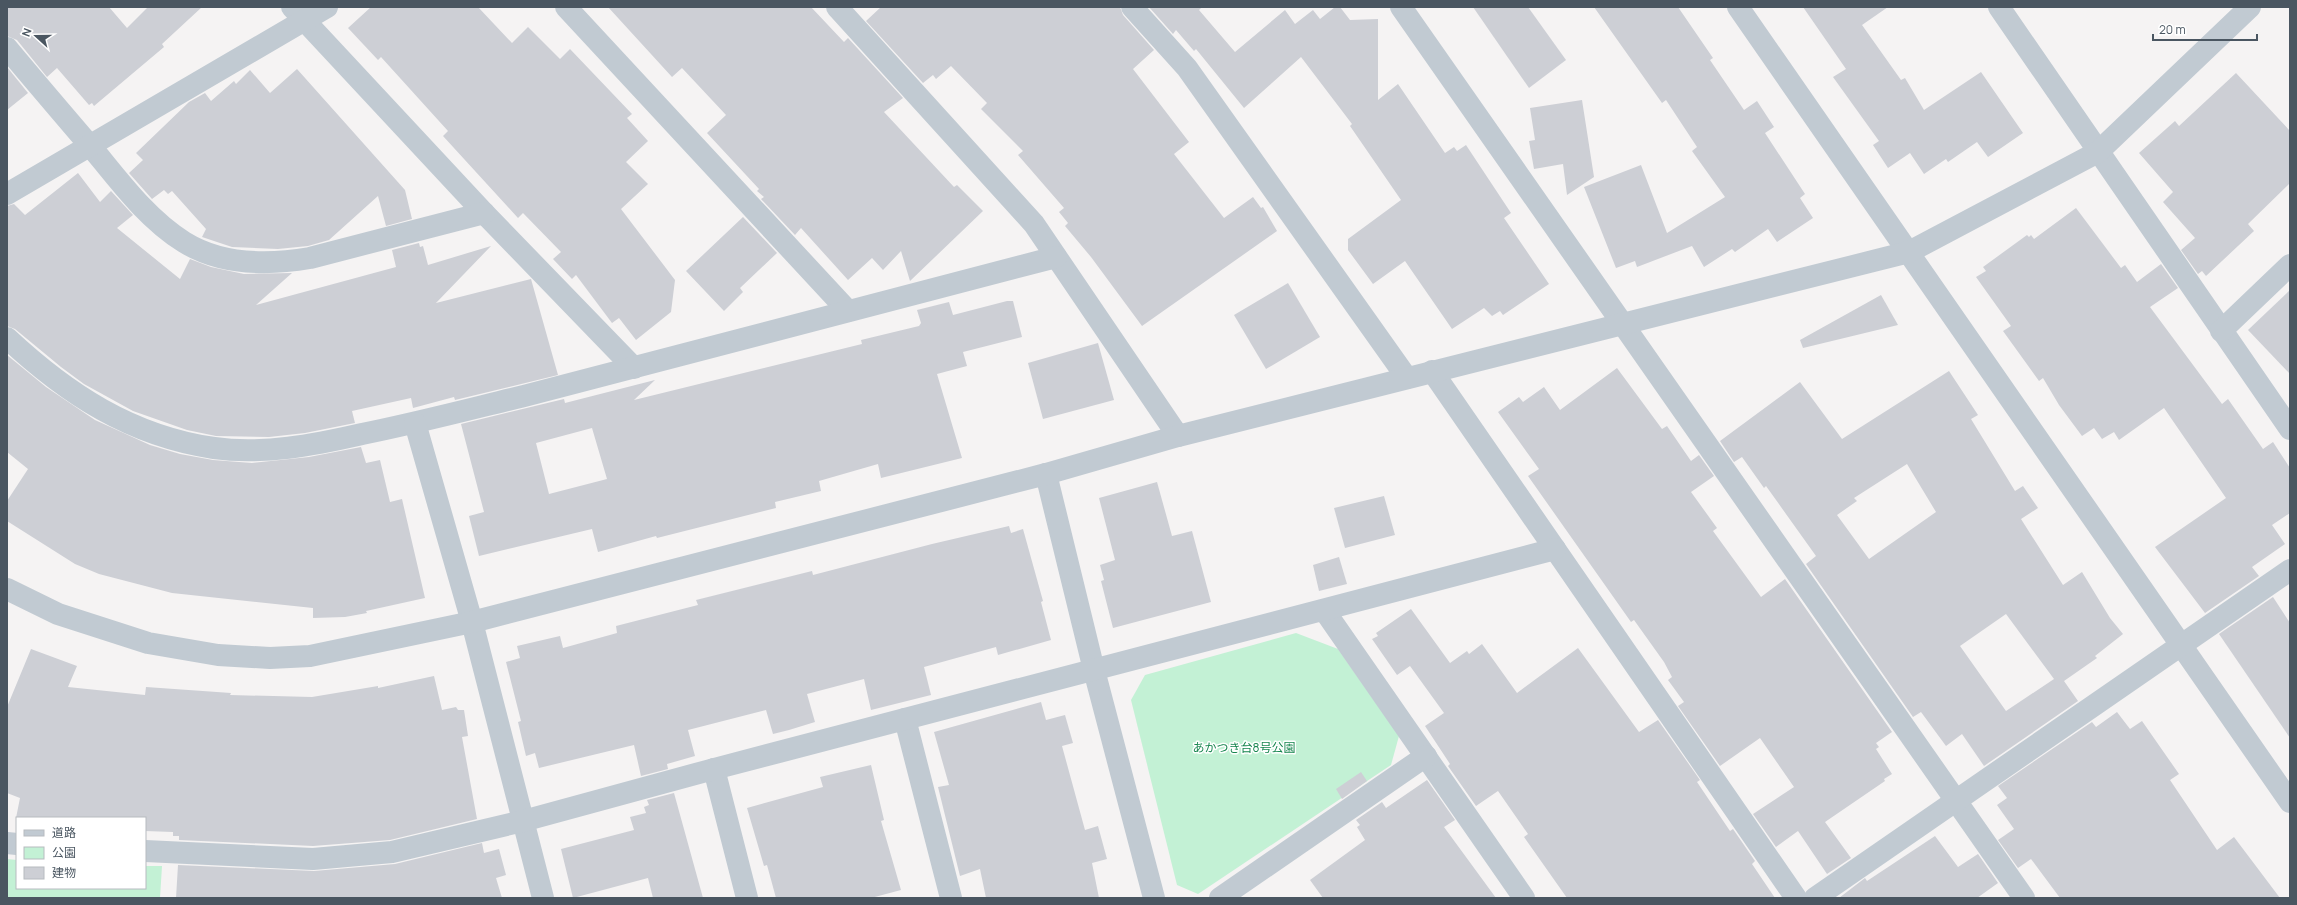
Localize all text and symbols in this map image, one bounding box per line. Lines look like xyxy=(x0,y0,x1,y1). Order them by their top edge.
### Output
north arrow xyxy=(16,16,56,56)
scale bar xyxy=(2153,16,2257,42)
text: 20 m xyxy=(2159,21,2186,38)
text: N xyxy=(18,26,35,39)
park label: あかつき台8号公園 xyxy=(1193,739,1295,756)
legend xyxy=(16,817,146,889)
text: 道路 xyxy=(52,824,76,841)
text: 公園 xyxy=(52,844,76,861)
text: 建物 xyxy=(52,864,76,881)

